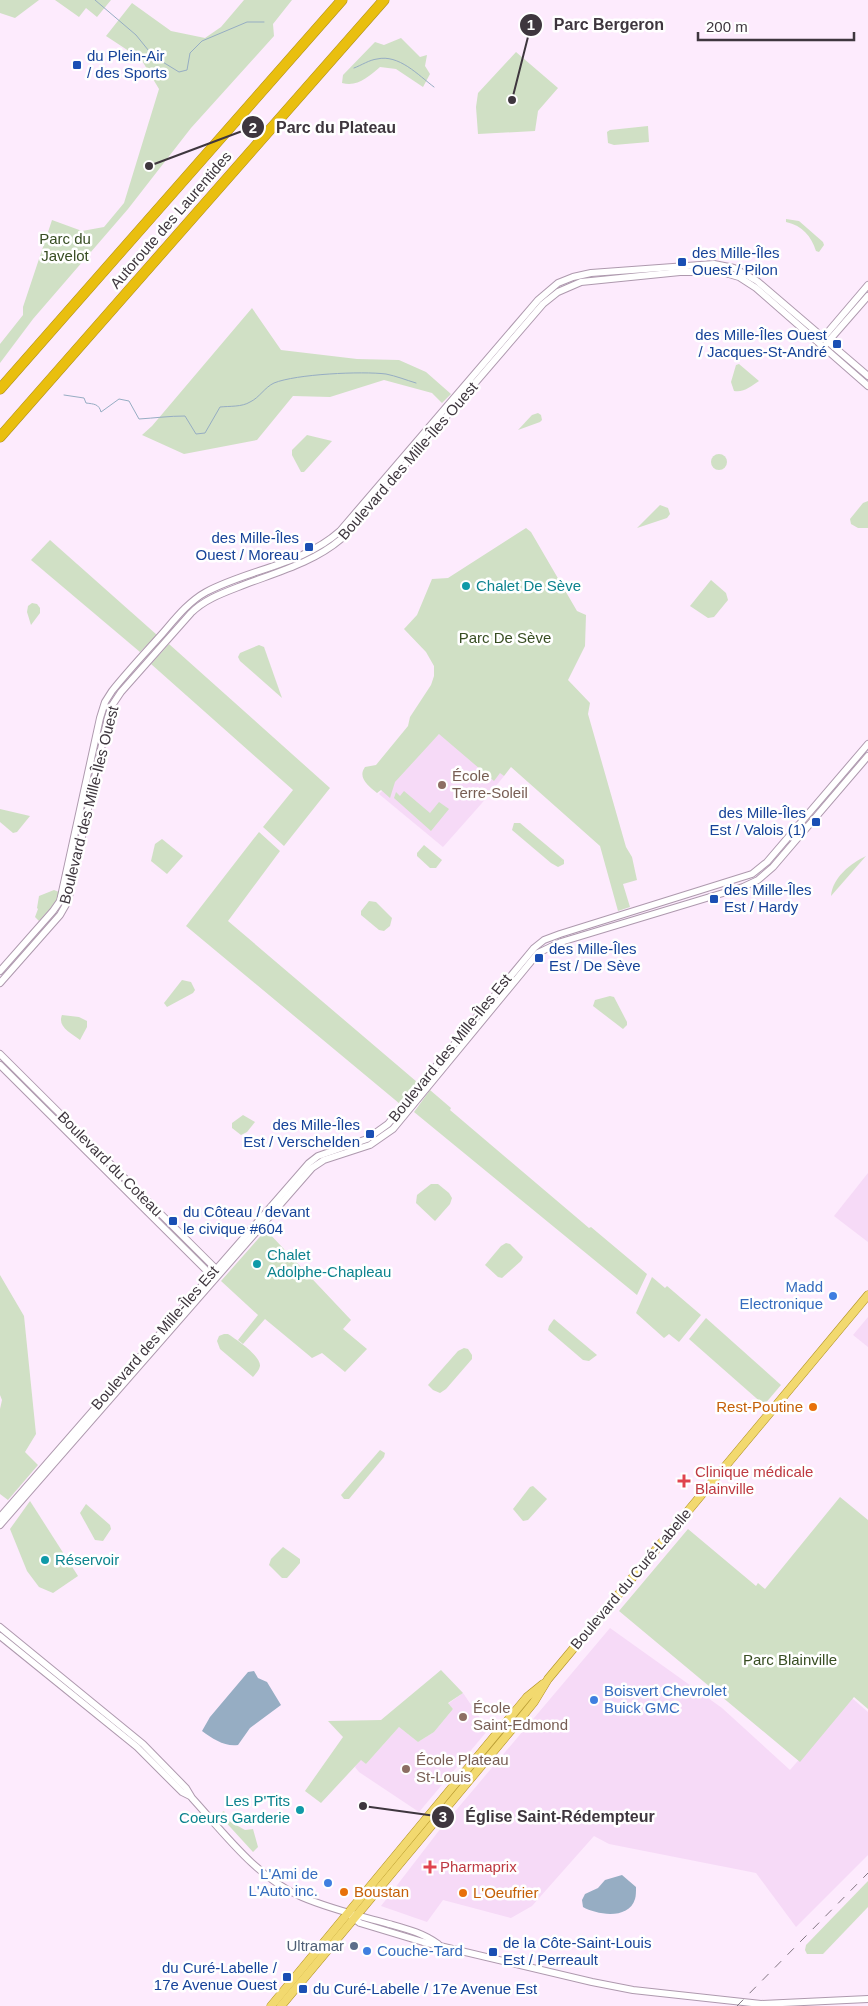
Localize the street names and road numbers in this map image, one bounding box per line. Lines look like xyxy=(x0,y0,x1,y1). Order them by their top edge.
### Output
street label: Autoroute des Laurentides xyxy=(106,148,235,292)
street label: Boulevard des Mille-Îles Ouest xyxy=(334,378,481,543)
street label: Boulevard des Mille-Îles Ouest xyxy=(56,703,122,906)
street label: Boulevard des Mille-Îles Est xyxy=(385,970,515,1125)
street label: Boulevard du Coteau xyxy=(55,1108,166,1219)
street label: Boulevard des Mille-Îles Est xyxy=(87,1262,222,1413)
street label: Boulevard du Curé-Labelle xyxy=(567,1505,694,1652)

